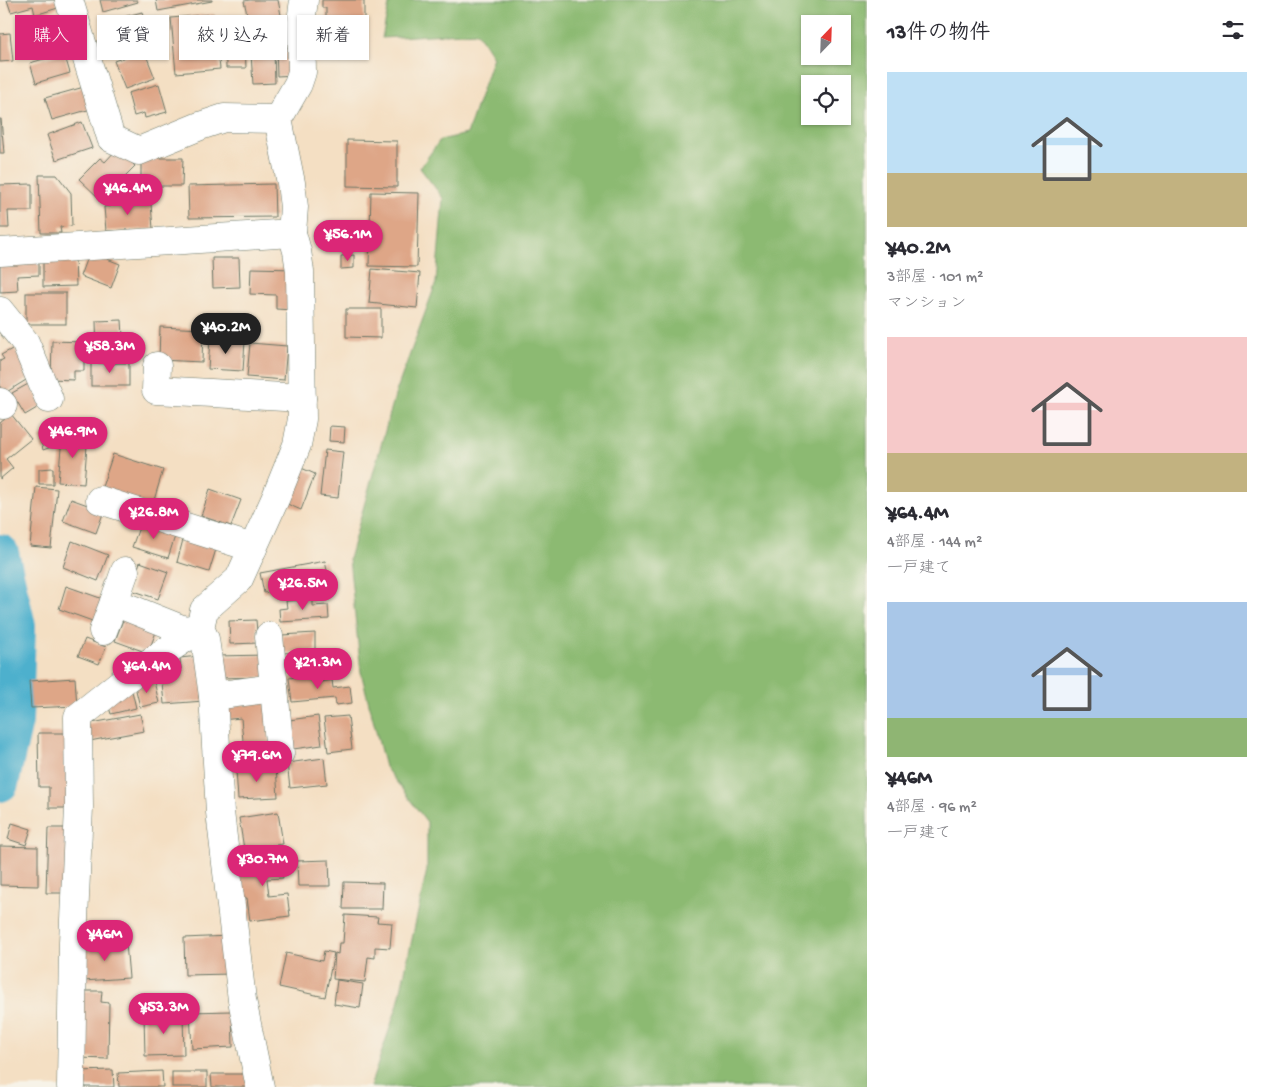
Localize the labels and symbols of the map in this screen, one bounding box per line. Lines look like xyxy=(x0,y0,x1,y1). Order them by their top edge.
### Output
north arrow xyxy=(801,15,851,65)
pin: ¥46.4M xyxy=(87,174,169,216)
pin: ¥56.1M xyxy=(307,220,389,262)
pin: ¥40.2M xyxy=(185,312,267,355)
pin: ¥58.3M xyxy=(69,332,151,374)
pin: ¥46.9M xyxy=(32,416,114,459)
pin: ¥26.8M xyxy=(113,498,195,540)
pin: ¥26.5M xyxy=(262,568,344,611)
pin: ¥21.3M xyxy=(277,648,359,690)
pin: ¥64.4M xyxy=(106,652,188,694)
pin: ¥79.6M xyxy=(216,740,298,783)
pin: ¥30.7M xyxy=(222,844,304,887)
pin: ¥46M xyxy=(75,920,135,962)
pin: ¥53.3M xyxy=(123,992,205,1035)

